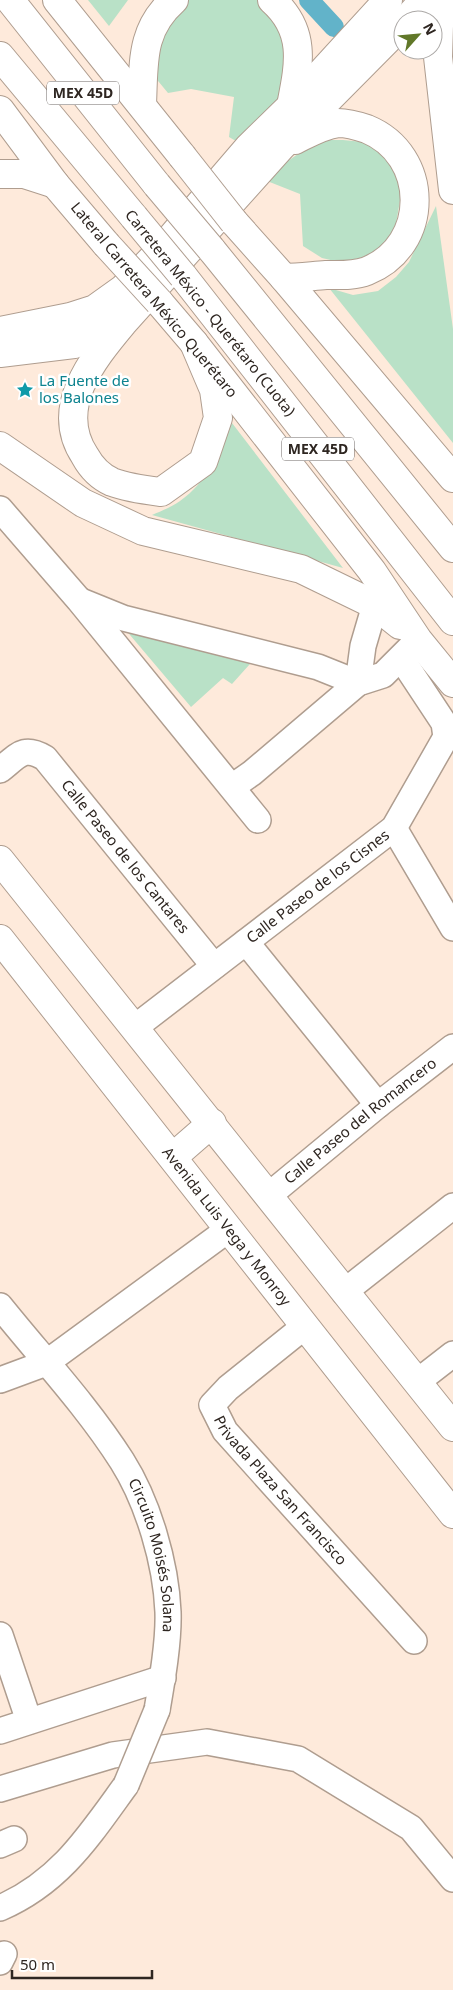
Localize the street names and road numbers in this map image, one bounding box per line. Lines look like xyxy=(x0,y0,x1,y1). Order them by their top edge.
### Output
road number: MEX 45D xyxy=(47,82,119,105)
street label: Lateral Carretera México Querétaro xyxy=(67,198,242,401)
street label: Carretera México - Querétaro (Cuota) xyxy=(121,205,300,420)
road number: MEX 45D xyxy=(282,438,354,460)
street label: Calle Paseo de los Cantares xyxy=(57,775,194,937)
street label: Calle Paseo de los Cisnes xyxy=(242,824,393,947)
street label: Calle Paseo del Romancero xyxy=(279,1053,440,1188)
street label: Avenida Luis Vega y Monroy xyxy=(158,1142,296,1310)
street label: Privada Plaza San Francisco xyxy=(210,1412,352,1569)
street label: Circuito Moisés Solana xyxy=(124,1475,179,1633)

